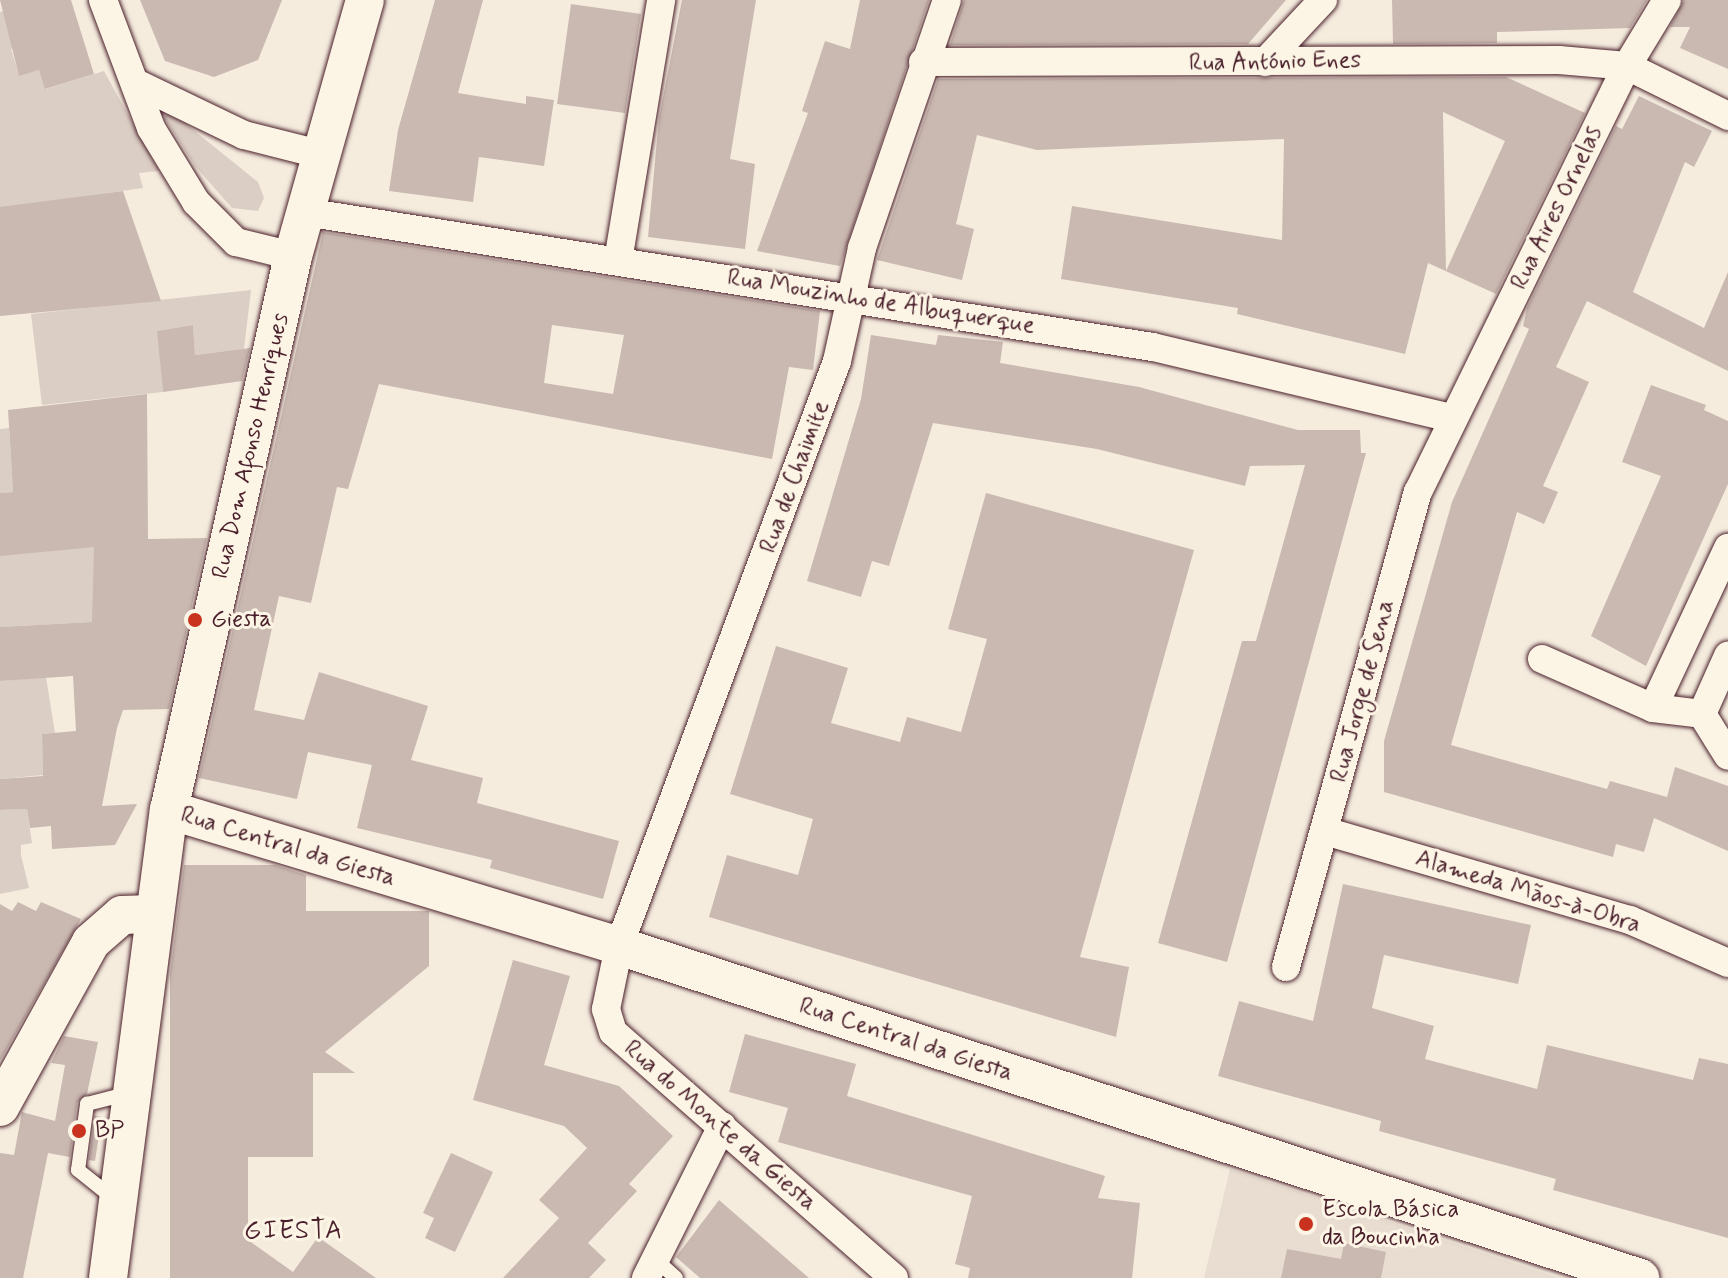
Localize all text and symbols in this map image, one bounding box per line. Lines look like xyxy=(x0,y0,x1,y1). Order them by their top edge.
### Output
street label: Rua António Enes xyxy=(1189,46,1361,78)
street label: Rua Aires Ornelas xyxy=(1504,120,1610,296)
street label: Rua Mouzinho de Albuquerque xyxy=(729,264,1033,340)
street label: Rua Dom Afonso Henriques xyxy=(206,308,296,584)
street label: Rua de Chaimite xyxy=(751,389,839,565)
street label: Rua Jorge de Sena xyxy=(1325,598,1401,784)
place label: Giesta xyxy=(211,606,272,634)
marker: Giesta xyxy=(186,611,204,629)
street label: Rua Central da Giesta xyxy=(179,801,397,893)
street label: Alameda Mãos-à-Obra xyxy=(1412,844,1644,940)
street label: Rua Central da Giesta xyxy=(797,992,1015,1088)
street label: Rua do Monte da Giesta xyxy=(622,1039,818,1213)
place label: BP xyxy=(95,1117,124,1145)
marker: BP xyxy=(70,1122,88,1140)
place label: Escola Básica da Boucinha xyxy=(1322,1196,1459,1252)
marker: Escola Básica da Boucinha xyxy=(1297,1215,1315,1233)
district label: GIESTA xyxy=(241,1216,347,1248)

